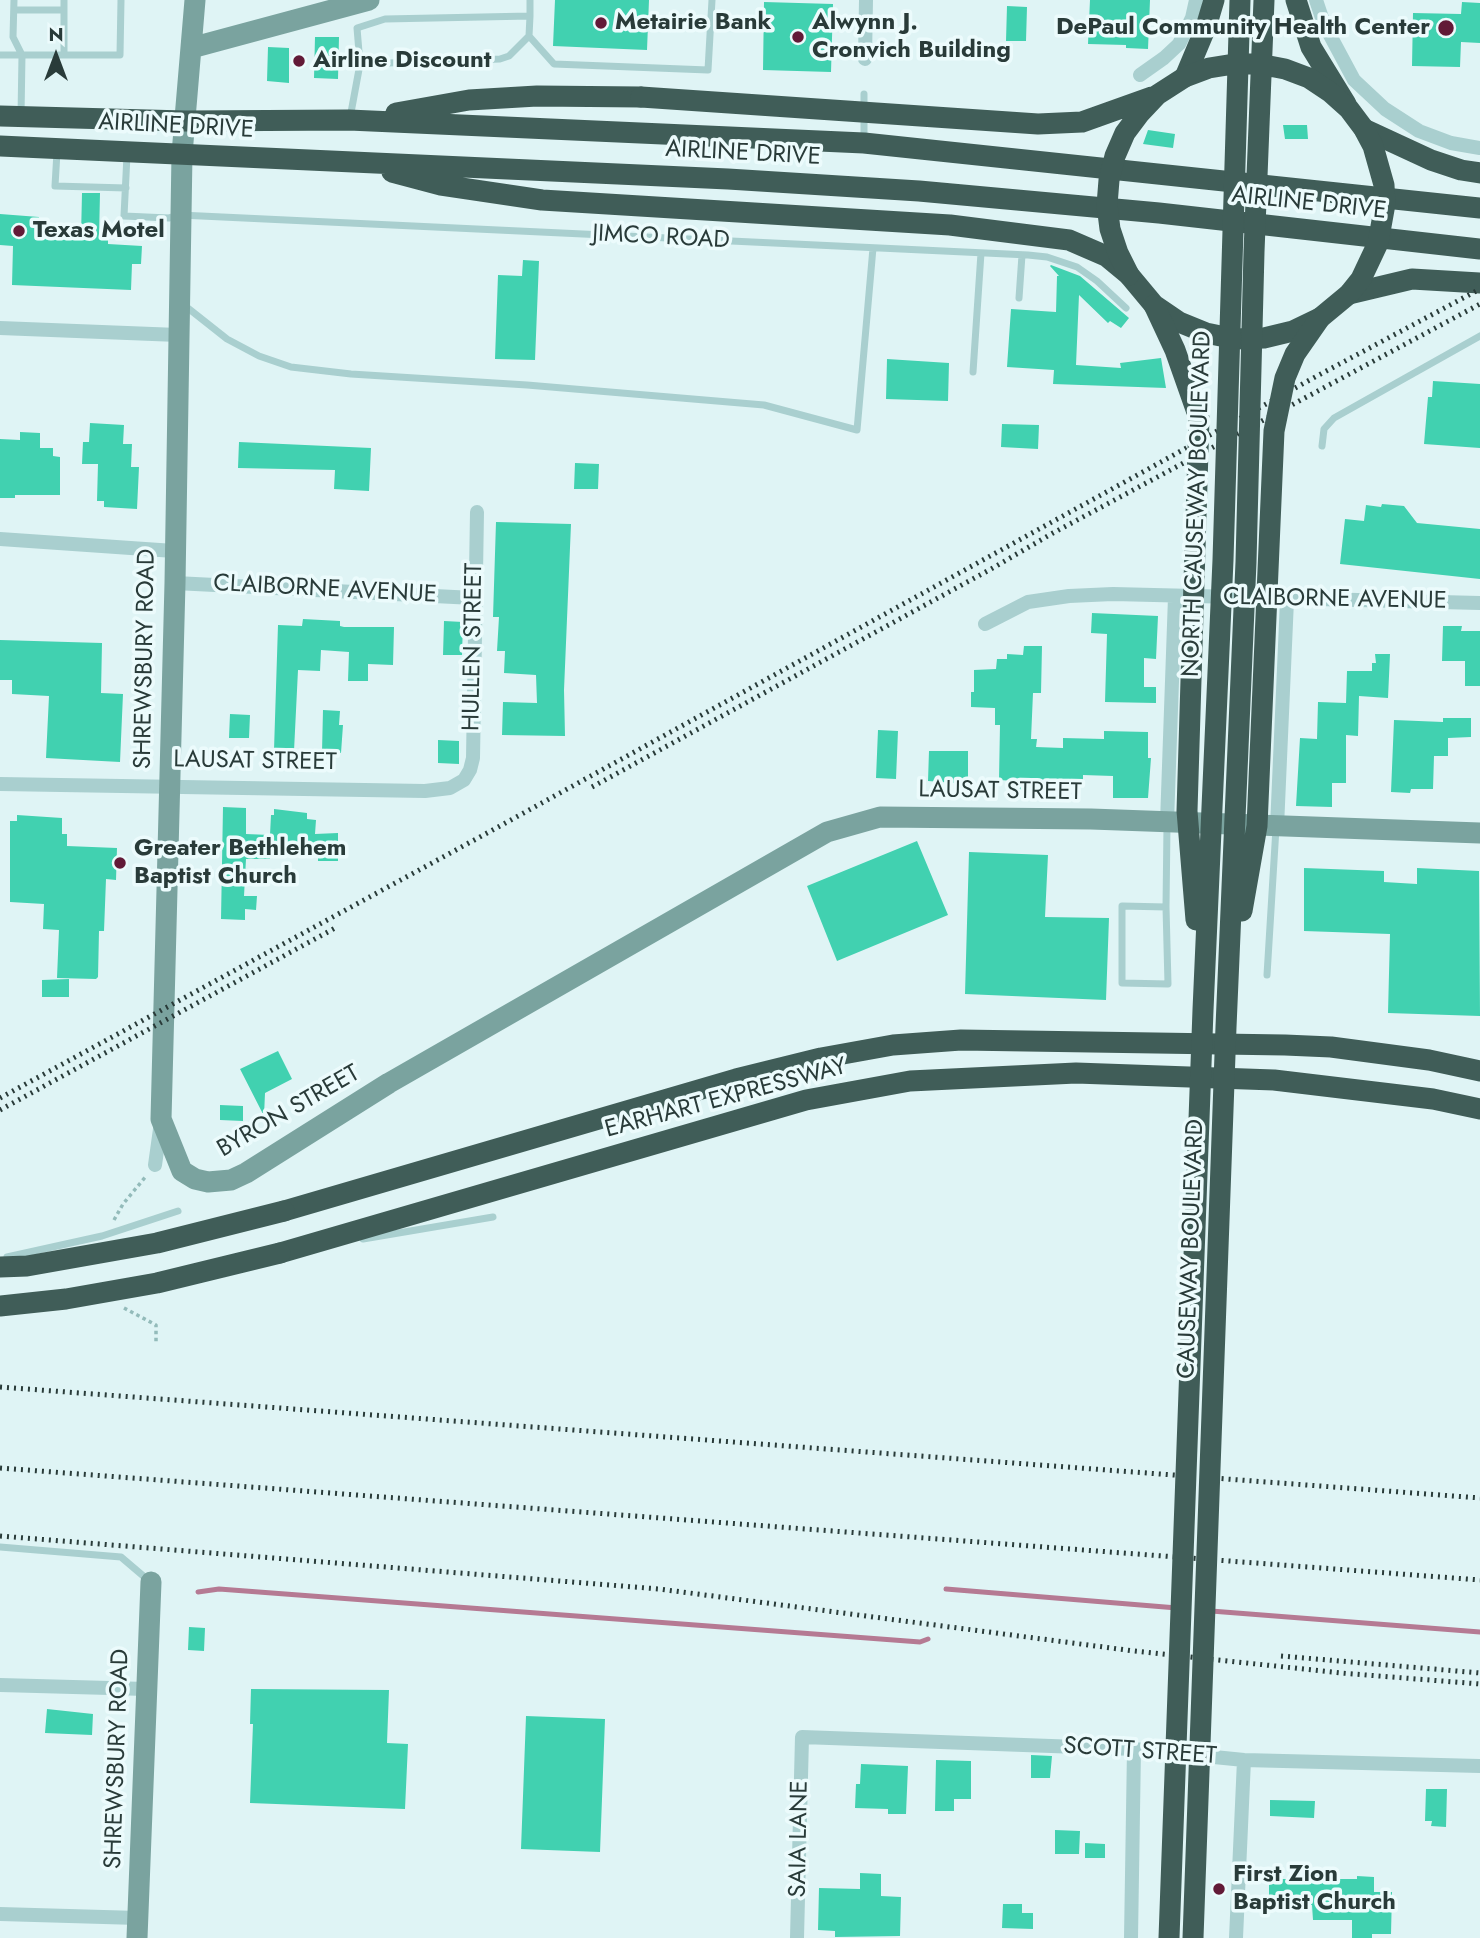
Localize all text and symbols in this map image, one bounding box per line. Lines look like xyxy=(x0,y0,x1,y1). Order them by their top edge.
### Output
place label: Metairie Bank xyxy=(615,9,771,37)
place label: Alwynn J. Cronvich Building xyxy=(812,9,1011,65)
place label: DePaul Community Health Center xyxy=(1056,14,1430,42)
marker: Metairie Bank xyxy=(593,15,609,31)
marker: DePaul Community Health Center xyxy=(1436,18,1456,38)
north arrow xyxy=(21,21,91,91)
text: N xyxy=(48,21,64,48)
marker: Alwynn J. Cronvich Building xyxy=(790,29,806,45)
place label: Airline Discount xyxy=(313,47,491,75)
marker: Airline Discount xyxy=(291,53,307,69)
street label: AIRLINE DRIVE xyxy=(98,109,254,145)
street label: AIRLINE DRIVE xyxy=(665,136,821,172)
street label: AIRLINE DRIVE xyxy=(1230,182,1388,226)
place label: Texas Motel xyxy=(33,217,165,245)
street label: JIMCO ROAD xyxy=(592,220,730,256)
marker: Texas Motel xyxy=(11,223,27,239)
street label: NORTH CAUSEWAY BOULEVARD xyxy=(1178,330,1218,678)
street label: SHREWSBURY ROAD xyxy=(130,549,162,769)
street label: HULLEN STREET xyxy=(458,563,490,731)
street label: CLAIBORNE AVENUE xyxy=(213,570,437,610)
street label: CLAIBORNE AVENUE xyxy=(1223,584,1447,616)
street label: LAUSAT STREET xyxy=(173,746,337,778)
street label: LAUSAT STREET xyxy=(918,776,1082,808)
place label: Greater Bethlehem Baptist Church xyxy=(134,835,346,891)
marker: Greater Bethlehem Baptist Church xyxy=(112,855,128,871)
street label: EARHART EXPRESSWAY xyxy=(602,1053,850,1145)
street label: BYRON STREET xyxy=(213,1060,365,1164)
street label: CAUSEWAY BOULEVARD xyxy=(1173,1119,1211,1379)
street label: SHREWSBURY ROAD xyxy=(100,1648,136,1870)
street label: SCOTT STREET xyxy=(1062,1732,1218,1772)
street label: SAIA LANE xyxy=(785,1780,815,1898)
place label: First Zion Baptist Church xyxy=(1233,1861,1396,1917)
marker: First Zion Baptist Church xyxy=(1211,1881,1227,1897)

